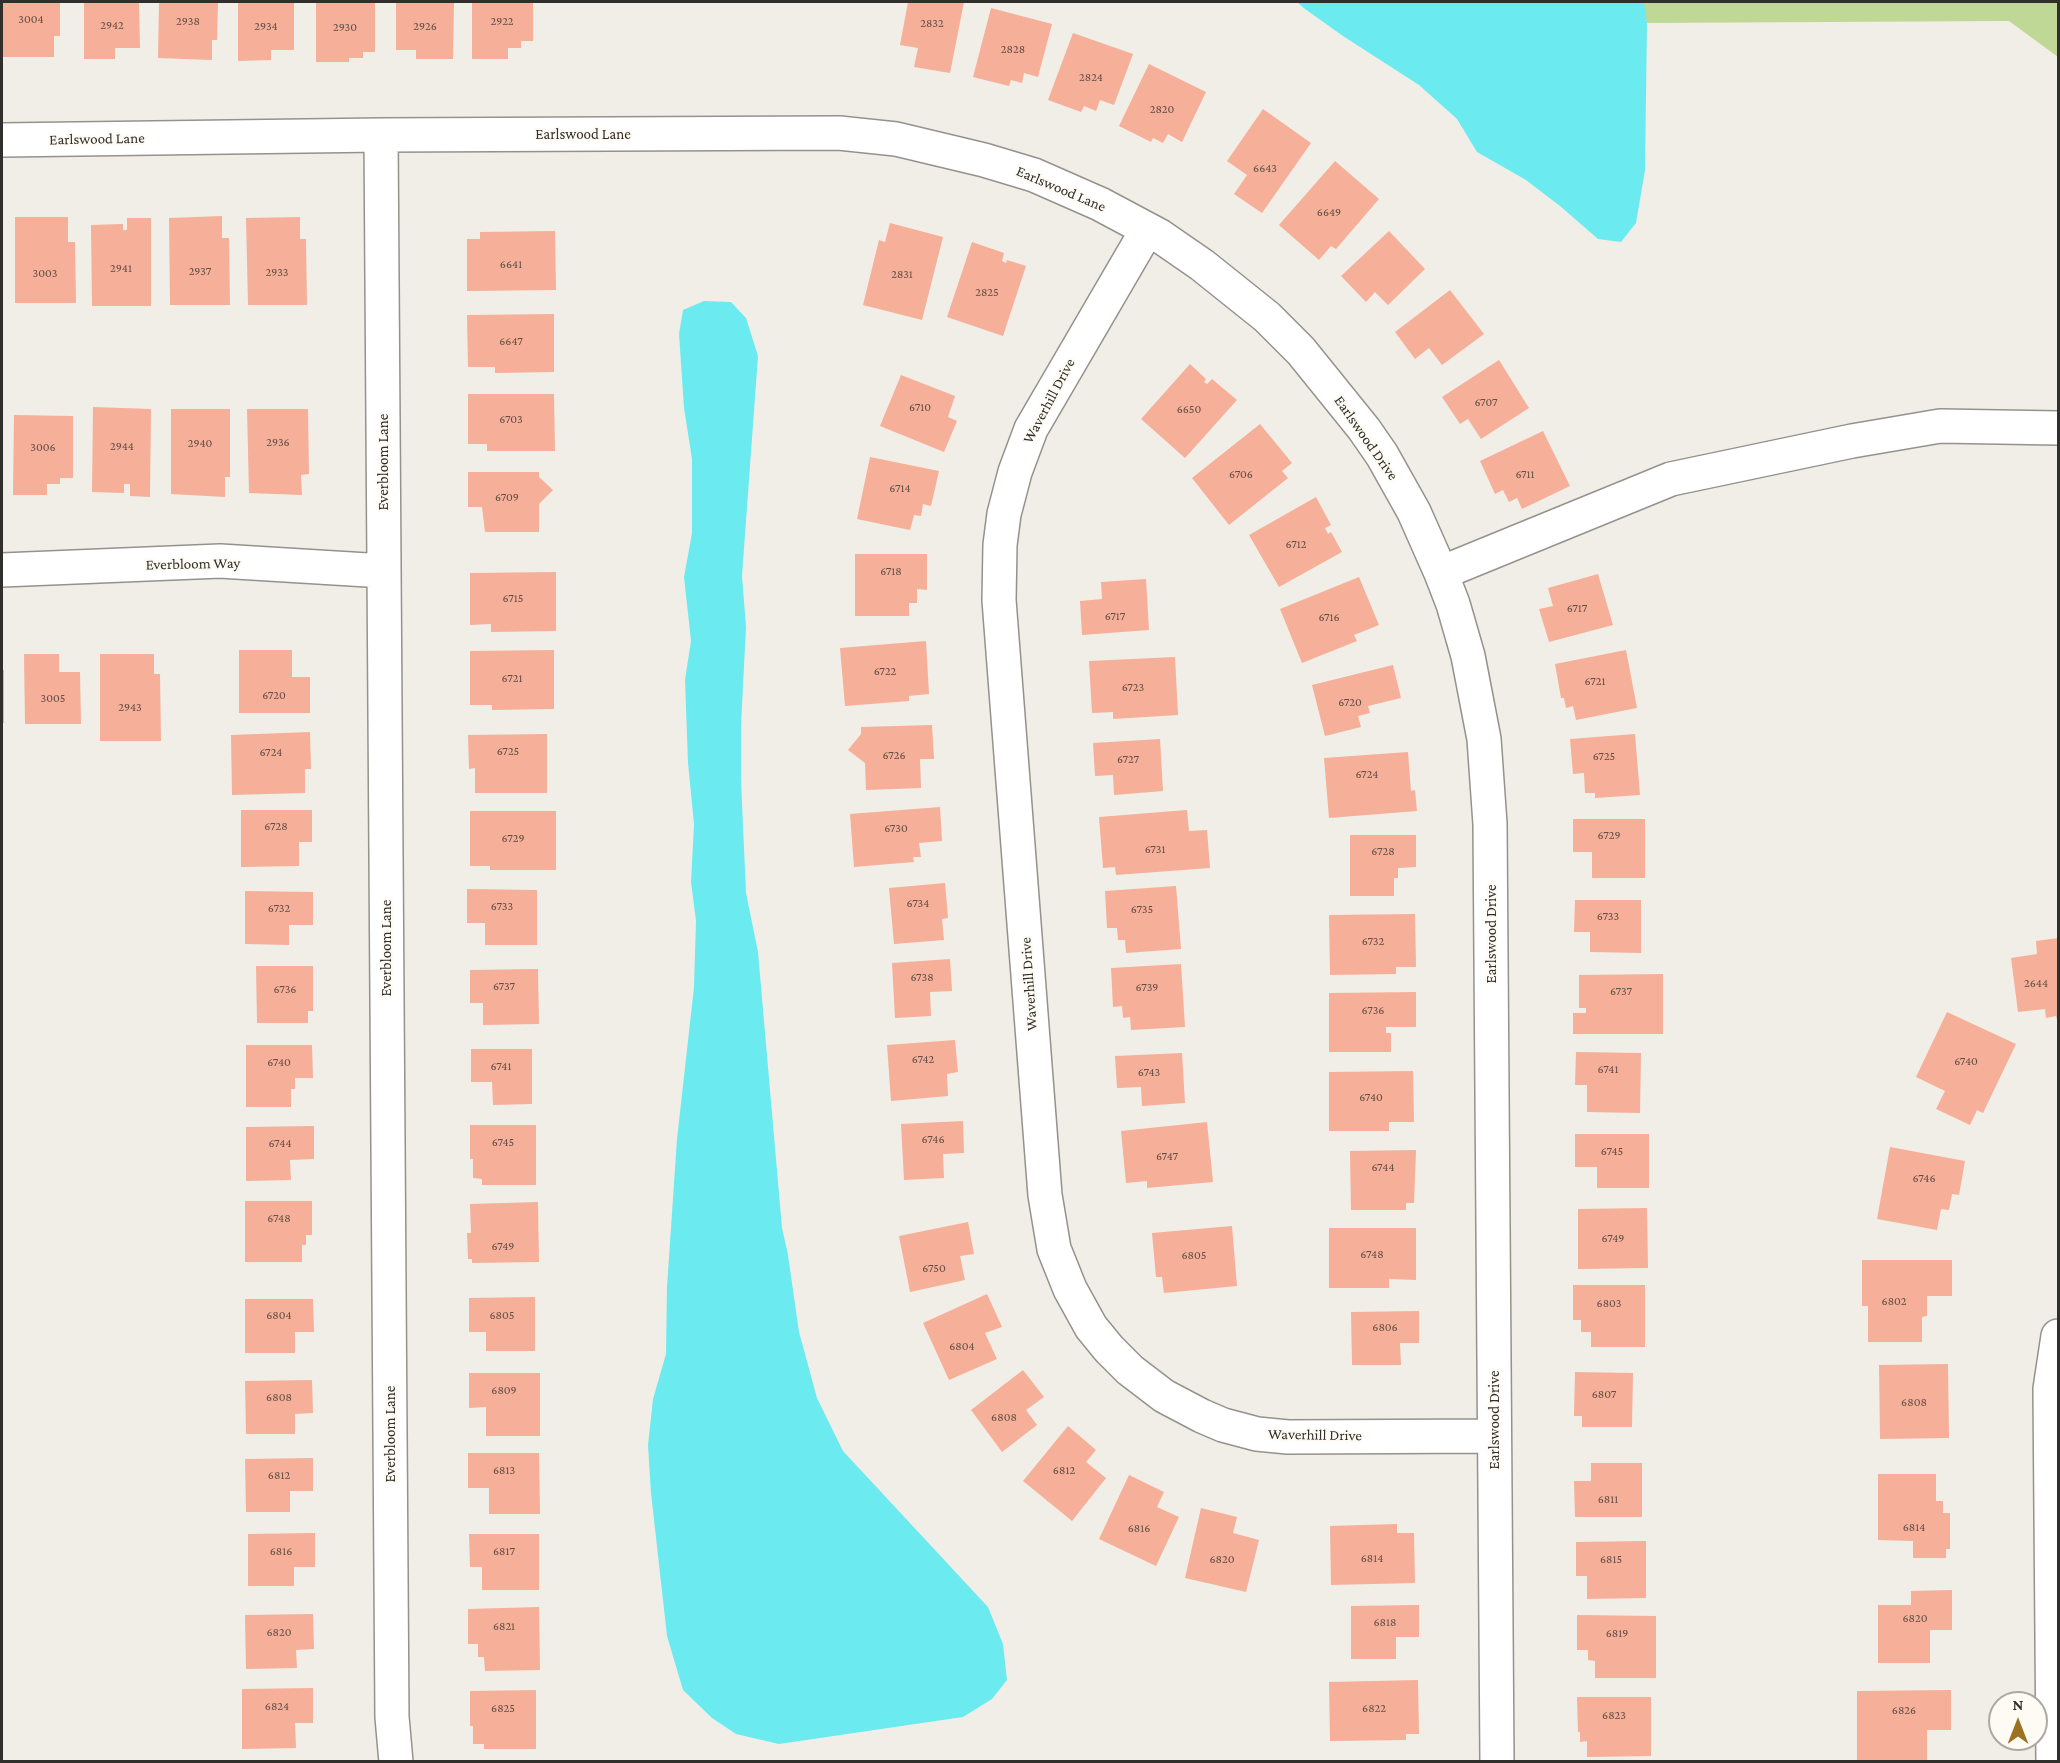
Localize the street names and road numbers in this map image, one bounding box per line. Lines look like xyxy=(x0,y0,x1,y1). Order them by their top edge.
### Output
street label: Earlswood Lane xyxy=(535,125,631,143)
street label: Earlswood Lane xyxy=(49,129,145,149)
street label: Earlswood Lane xyxy=(1013,162,1109,216)
street label: Waverhill Drive xyxy=(1019,355,1079,447)
street label: Earlswood Drive xyxy=(1330,392,1402,484)
street label: Everbloom Lane xyxy=(374,414,392,510)
street label: Everbloom Way xyxy=(145,554,241,574)
street label: Earlswood Drive xyxy=(1482,884,1500,984)
street label: Everbloom Lane xyxy=(377,900,395,996)
street label: Waverhill Drive xyxy=(1017,937,1041,1031)
street label: Earlswood Drive xyxy=(1485,1370,1503,1470)
street label: Everbloom Lane xyxy=(381,1386,399,1482)
street label: Waverhill Drive xyxy=(1268,1425,1362,1445)

